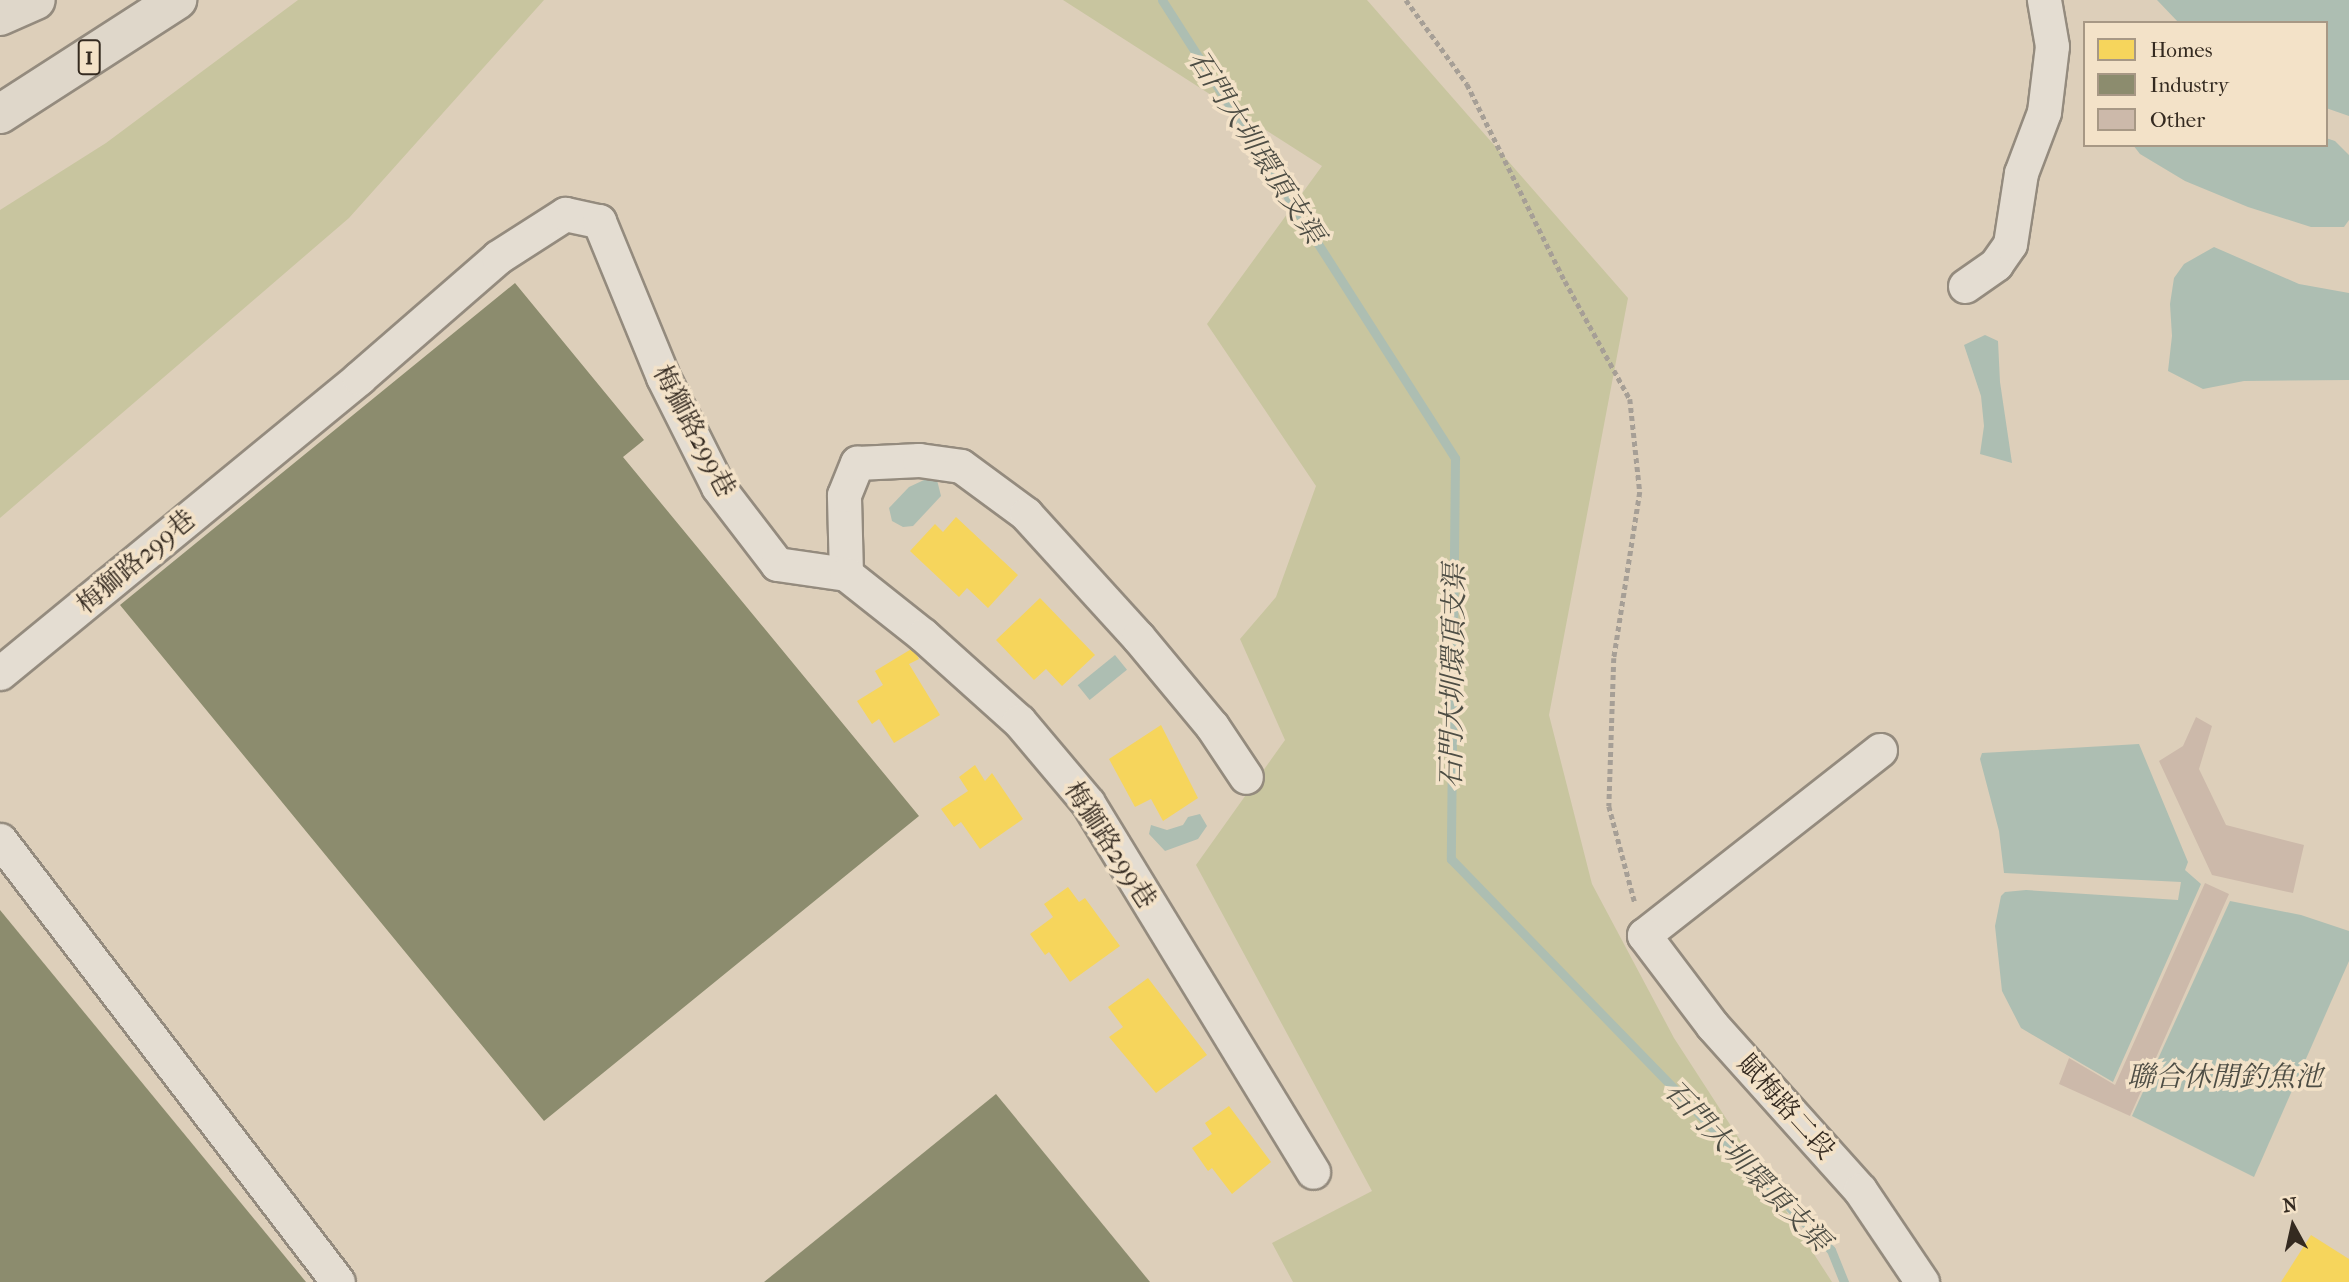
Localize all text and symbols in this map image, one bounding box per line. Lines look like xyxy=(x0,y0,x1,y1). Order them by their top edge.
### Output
legend xyxy=(2083,21,2328,147)
road number: 1 xyxy=(77,36,101,78)
text: Homes xyxy=(2150,38,2212,62)
water label: 石門大圳環頂支渠 xyxy=(1181,44,1331,250)
text: Industry xyxy=(2150,73,2229,97)
text: Other xyxy=(2150,108,2205,132)
street label: 梅獅路299巷 xyxy=(646,360,742,502)
street label: 梅獅路299巷 xyxy=(71,504,201,620)
water label: 石門大圳環頂支渠 xyxy=(1434,564,1472,788)
street label: 梅獅路299巷 xyxy=(1058,776,1162,914)
street label: 賦梅路二段 xyxy=(1731,1048,1841,1166)
water label: 聯合休閒釣魚池 xyxy=(2127,1060,2323,1094)
water label: 石門大圳環頂支渠 xyxy=(1657,1074,1837,1258)
north arrow xyxy=(2258,1191,2328,1261)
text: N xyxy=(2281,1193,2299,1217)

